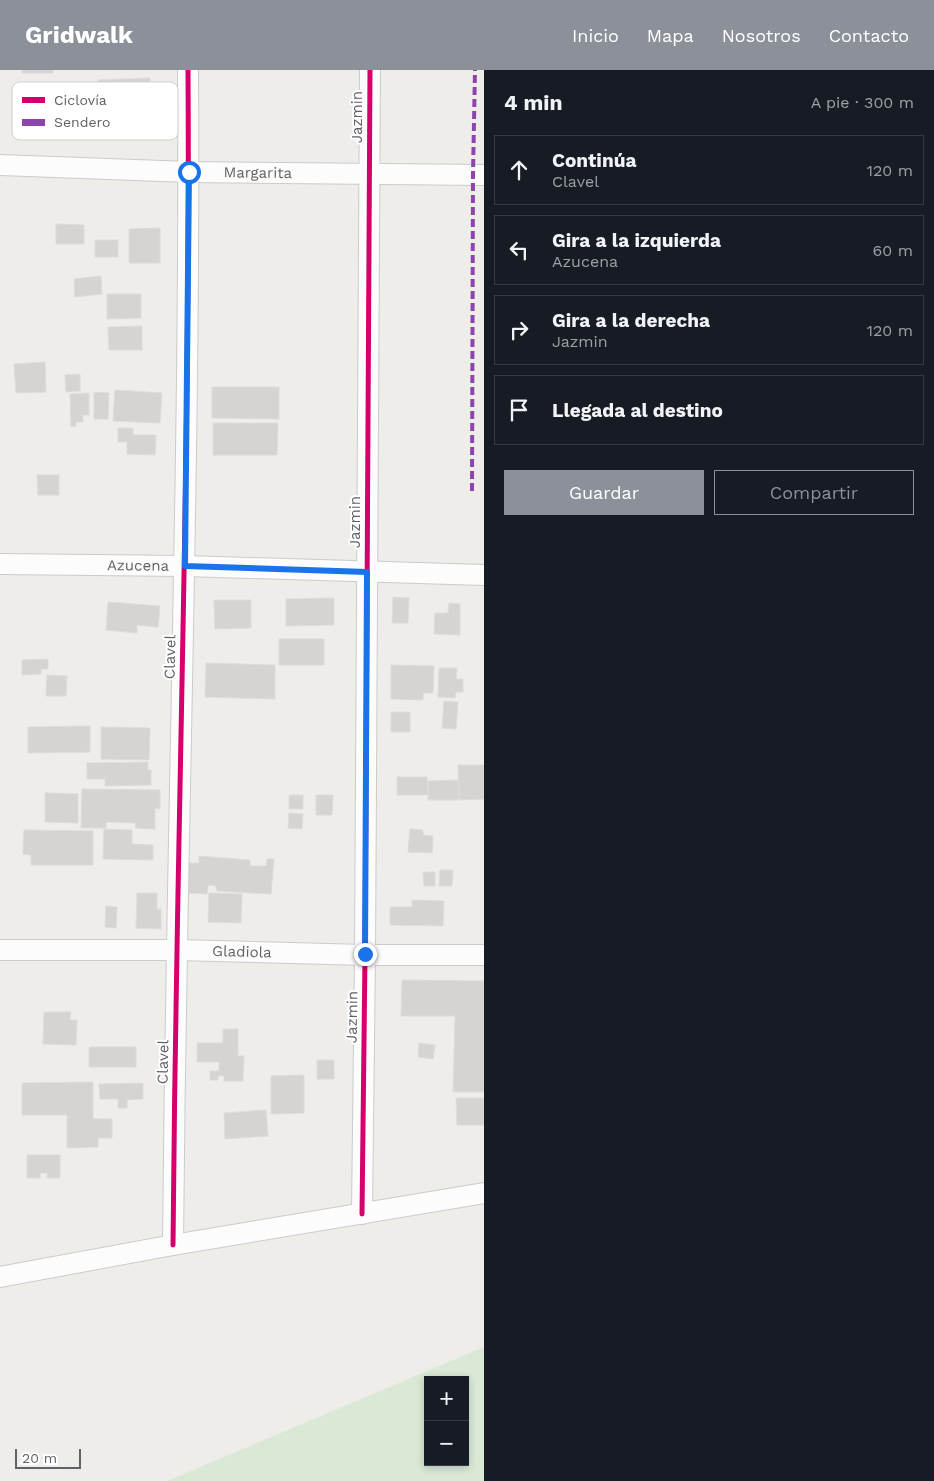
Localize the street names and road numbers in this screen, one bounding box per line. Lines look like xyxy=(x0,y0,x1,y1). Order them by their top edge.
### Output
street label: Jazmin xyxy=(348,91,366,143)
street label: Margarita xyxy=(224,163,293,182)
street label: Jazmin xyxy=(346,496,364,548)
street label: Azucena xyxy=(107,556,170,575)
street label: Clavel xyxy=(161,634,179,679)
street label: Gladiola xyxy=(212,942,272,962)
street label: Jazmin xyxy=(343,991,361,1043)
street label: Clavel xyxy=(154,1039,172,1084)

